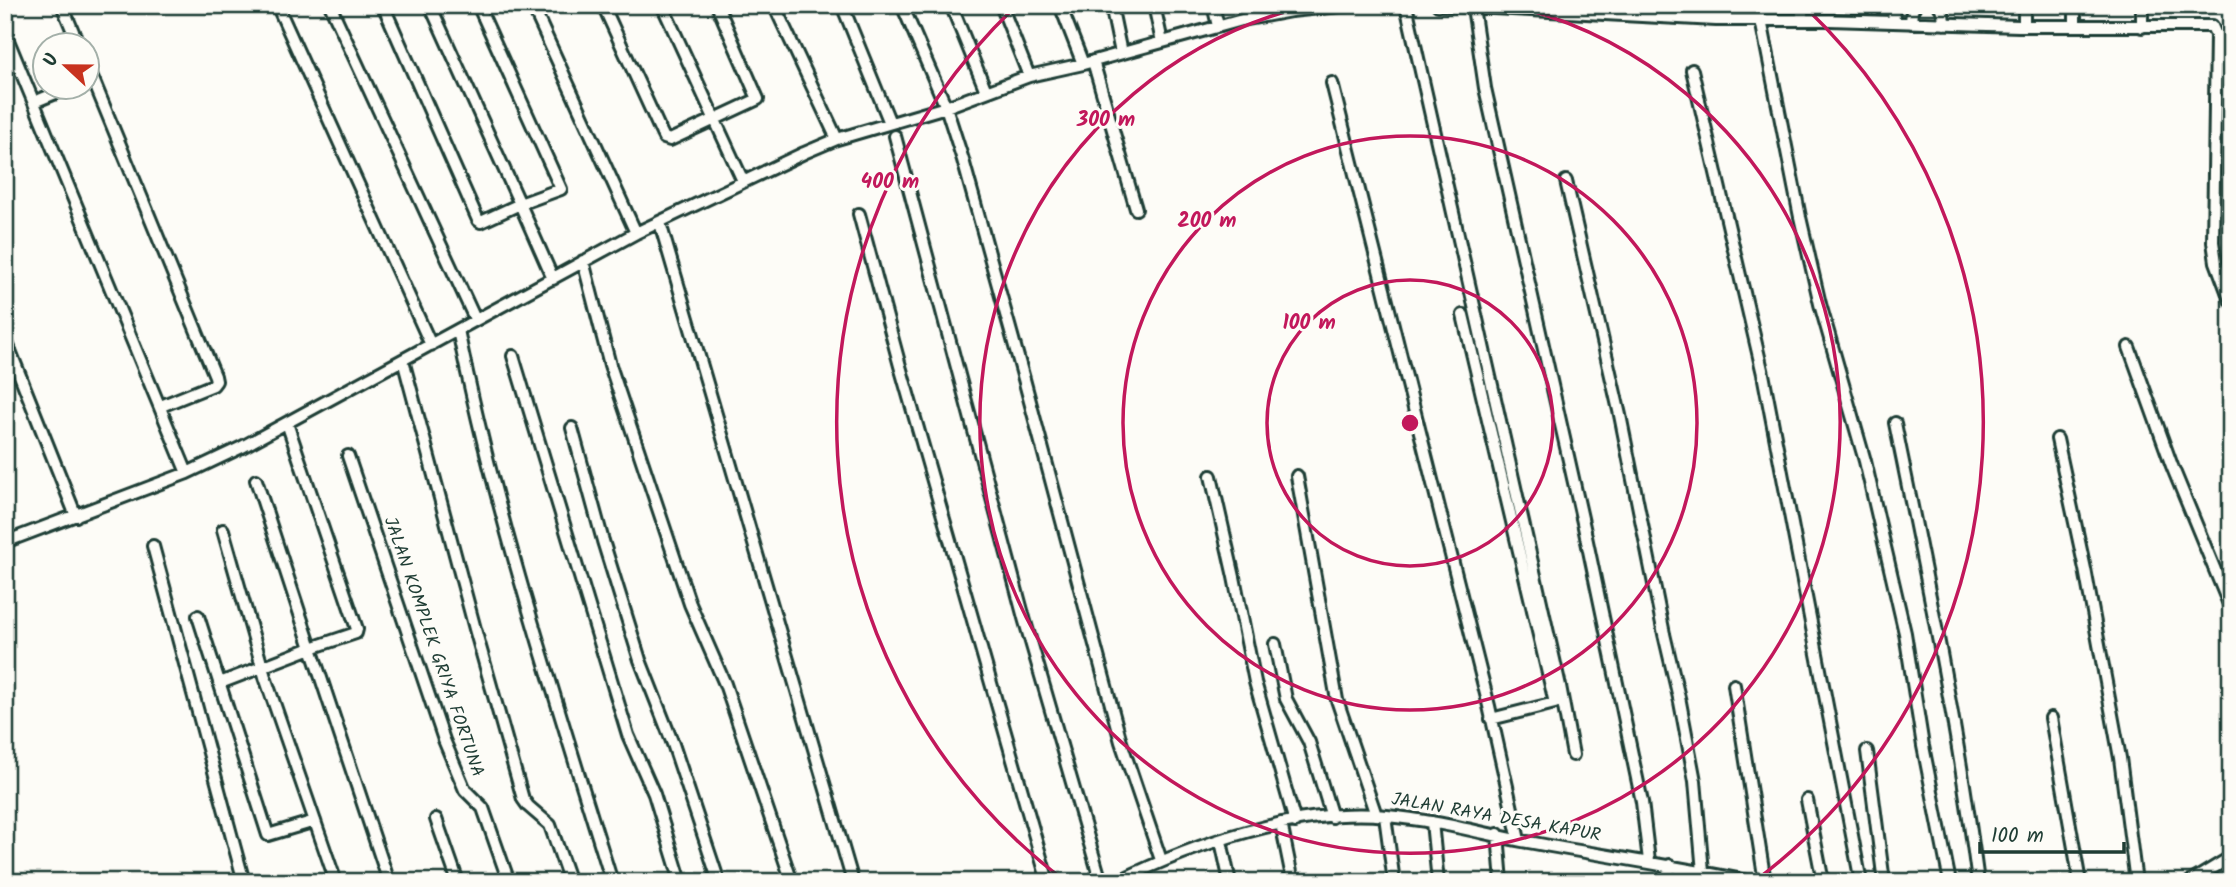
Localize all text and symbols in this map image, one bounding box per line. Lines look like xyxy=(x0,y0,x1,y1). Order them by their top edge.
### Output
north arrow xyxy=(32,32,102,102)
text: U xyxy=(36,49,68,71)
text: 300 m xyxy=(1076,104,1135,137)
text: 400 m xyxy=(861,166,919,199)
text: 200 m xyxy=(1177,205,1237,238)
text: 100 m xyxy=(1282,307,1336,340)
centre of rings xyxy=(1398,411,1422,435)
street label: JALAN KOMPLEK GRIYA FORTUNA xyxy=(375,513,491,781)
street label: JALAN RAYA DESA KAPUR xyxy=(1389,785,1603,851)
scale bar xyxy=(1980,810,2124,854)
text: 100 m xyxy=(1991,820,2044,853)

